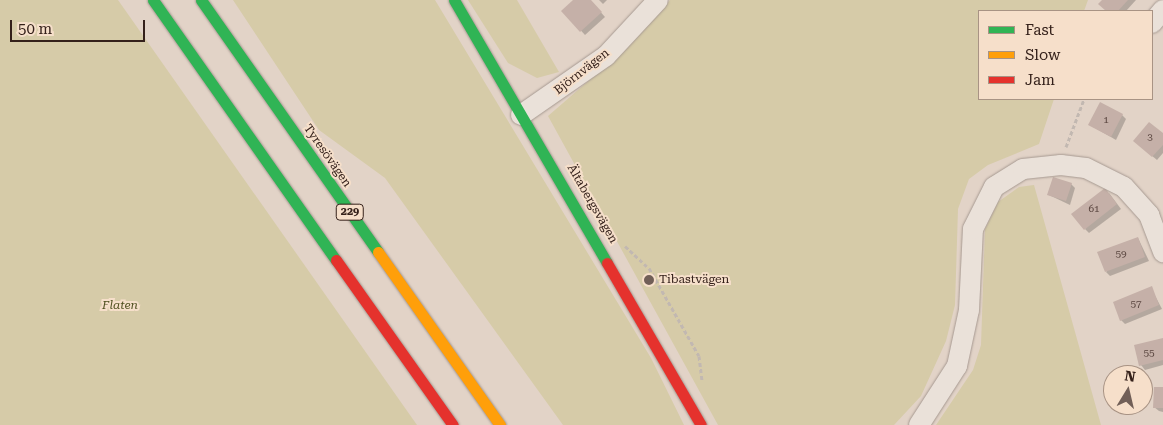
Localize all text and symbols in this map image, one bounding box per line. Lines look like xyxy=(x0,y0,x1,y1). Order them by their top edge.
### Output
scale bar xyxy=(12,10,148,42)
legend xyxy=(978,10,1153,100)
text: 50 m xyxy=(18,20,52,38)
text: Fast xyxy=(1025,21,1054,39)
street label: Björnvägen xyxy=(552,46,612,98)
text: Slow xyxy=(1025,46,1060,64)
text: Jam xyxy=(1025,71,1055,89)
house number: 1 xyxy=(1103,114,1109,126)
street label: Tyresövägen xyxy=(300,122,354,190)
house number: 3 xyxy=(1147,131,1153,143)
street label: Ältabergsvägen xyxy=(564,162,620,246)
road number: 229 xyxy=(335,203,365,220)
house number: 61 xyxy=(1088,203,1100,215)
house number: 59 xyxy=(1115,248,1127,260)
place label: Tibastvägen xyxy=(659,273,729,287)
marker: Tibastvägen xyxy=(643,274,655,286)
house number: 57 xyxy=(1130,298,1142,310)
park label: Flaten xyxy=(102,299,138,313)
house number: 55 xyxy=(1143,347,1155,359)
north arrow xyxy=(1103,365,1153,415)
text: N xyxy=(1124,367,1137,385)

